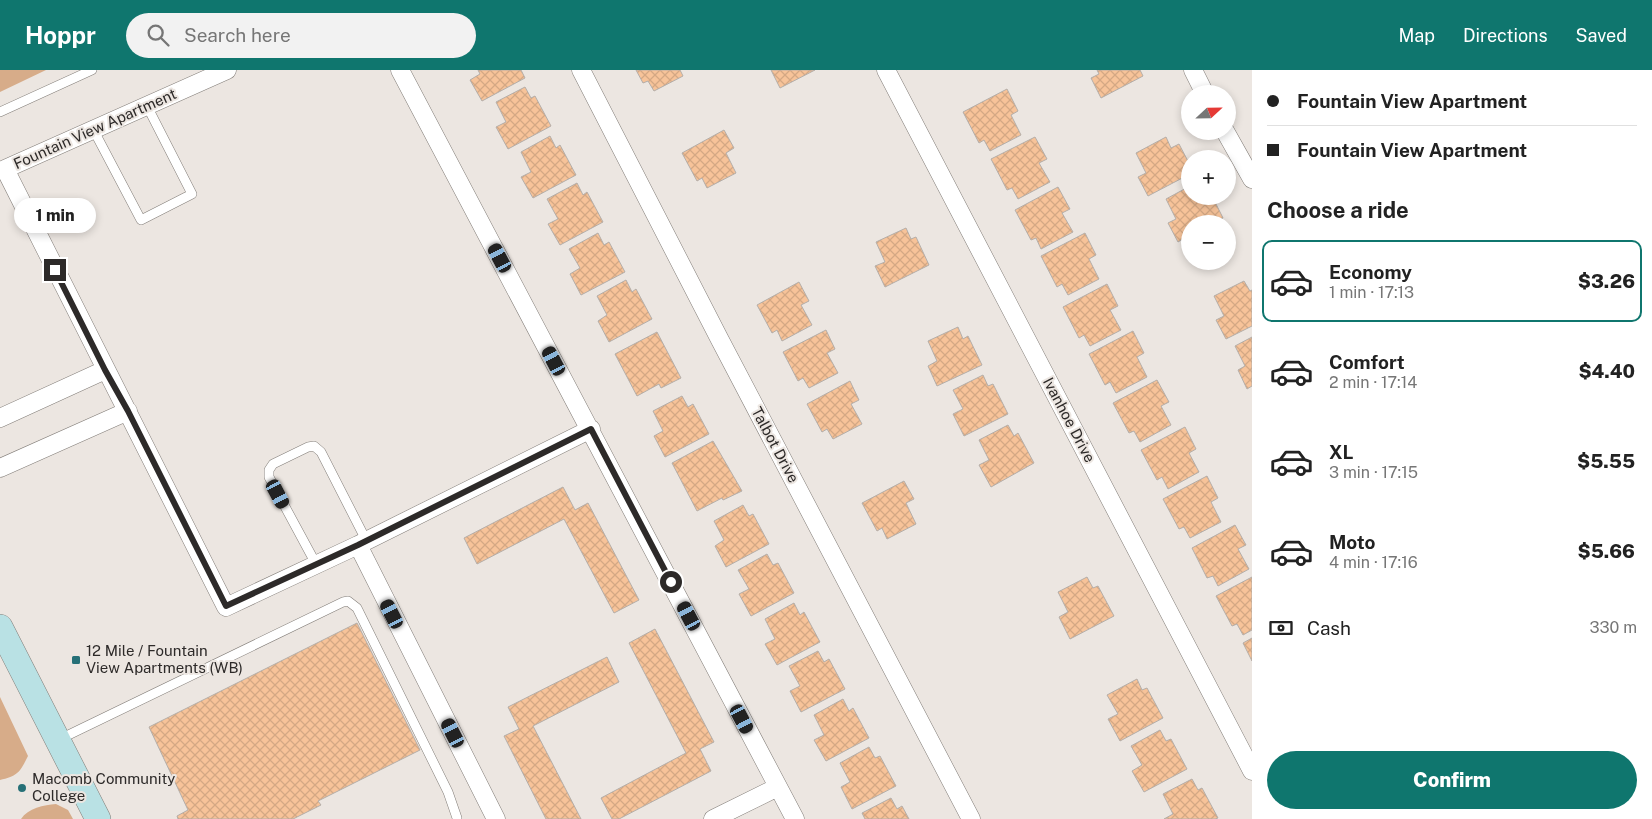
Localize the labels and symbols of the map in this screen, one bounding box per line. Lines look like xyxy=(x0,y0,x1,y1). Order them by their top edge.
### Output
street label: Fountain View Apartment xyxy=(11,85,179,172)
north arrow xyxy=(1181,85,1236,140)
callout: 1 min xyxy=(14,198,96,232)
car xyxy=(486,241,513,275)
route end xyxy=(44,259,66,281)
car xyxy=(540,344,567,378)
street label: Ivanhoe Drive xyxy=(1040,374,1099,465)
street label: Talbot Drive xyxy=(748,404,802,486)
car xyxy=(264,477,291,511)
route start xyxy=(660,571,682,593)
car xyxy=(378,597,405,631)
car xyxy=(675,599,702,633)
place label: 12 Mile / Fountain View Apartments (WB) xyxy=(86,642,243,676)
marker: 12 Mile / Fountain View Apartments (WB) xyxy=(70,654,82,666)
car xyxy=(728,702,755,736)
car xyxy=(439,716,466,750)
place label: Macomb Community College xyxy=(32,770,175,804)
marker: Macomb Community College xyxy=(16,782,28,794)

